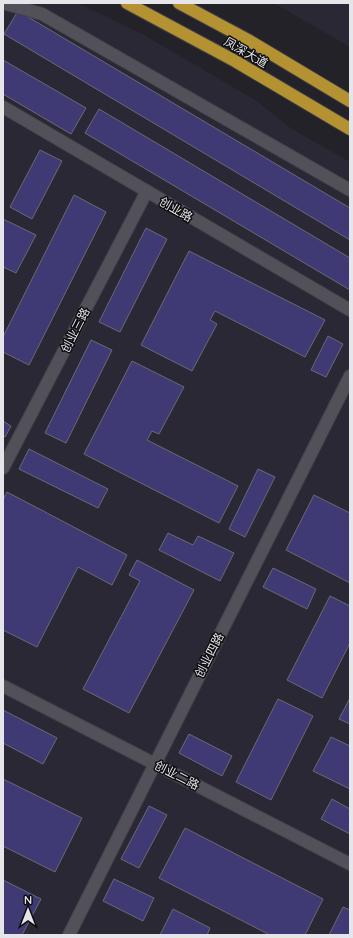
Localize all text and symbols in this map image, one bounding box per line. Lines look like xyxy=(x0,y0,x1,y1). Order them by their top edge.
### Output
street label: 凤深大道 xyxy=(221,34,271,70)
street label: 创业路 xyxy=(157,194,195,224)
street label: 创业三路 xyxy=(57,305,93,355)
street label: 创业四路 xyxy=(191,630,227,680)
street label: 创业二路 xyxy=(152,757,202,793)
north arrow xyxy=(8,890,48,930)
text: N xyxy=(24,893,32,907)

